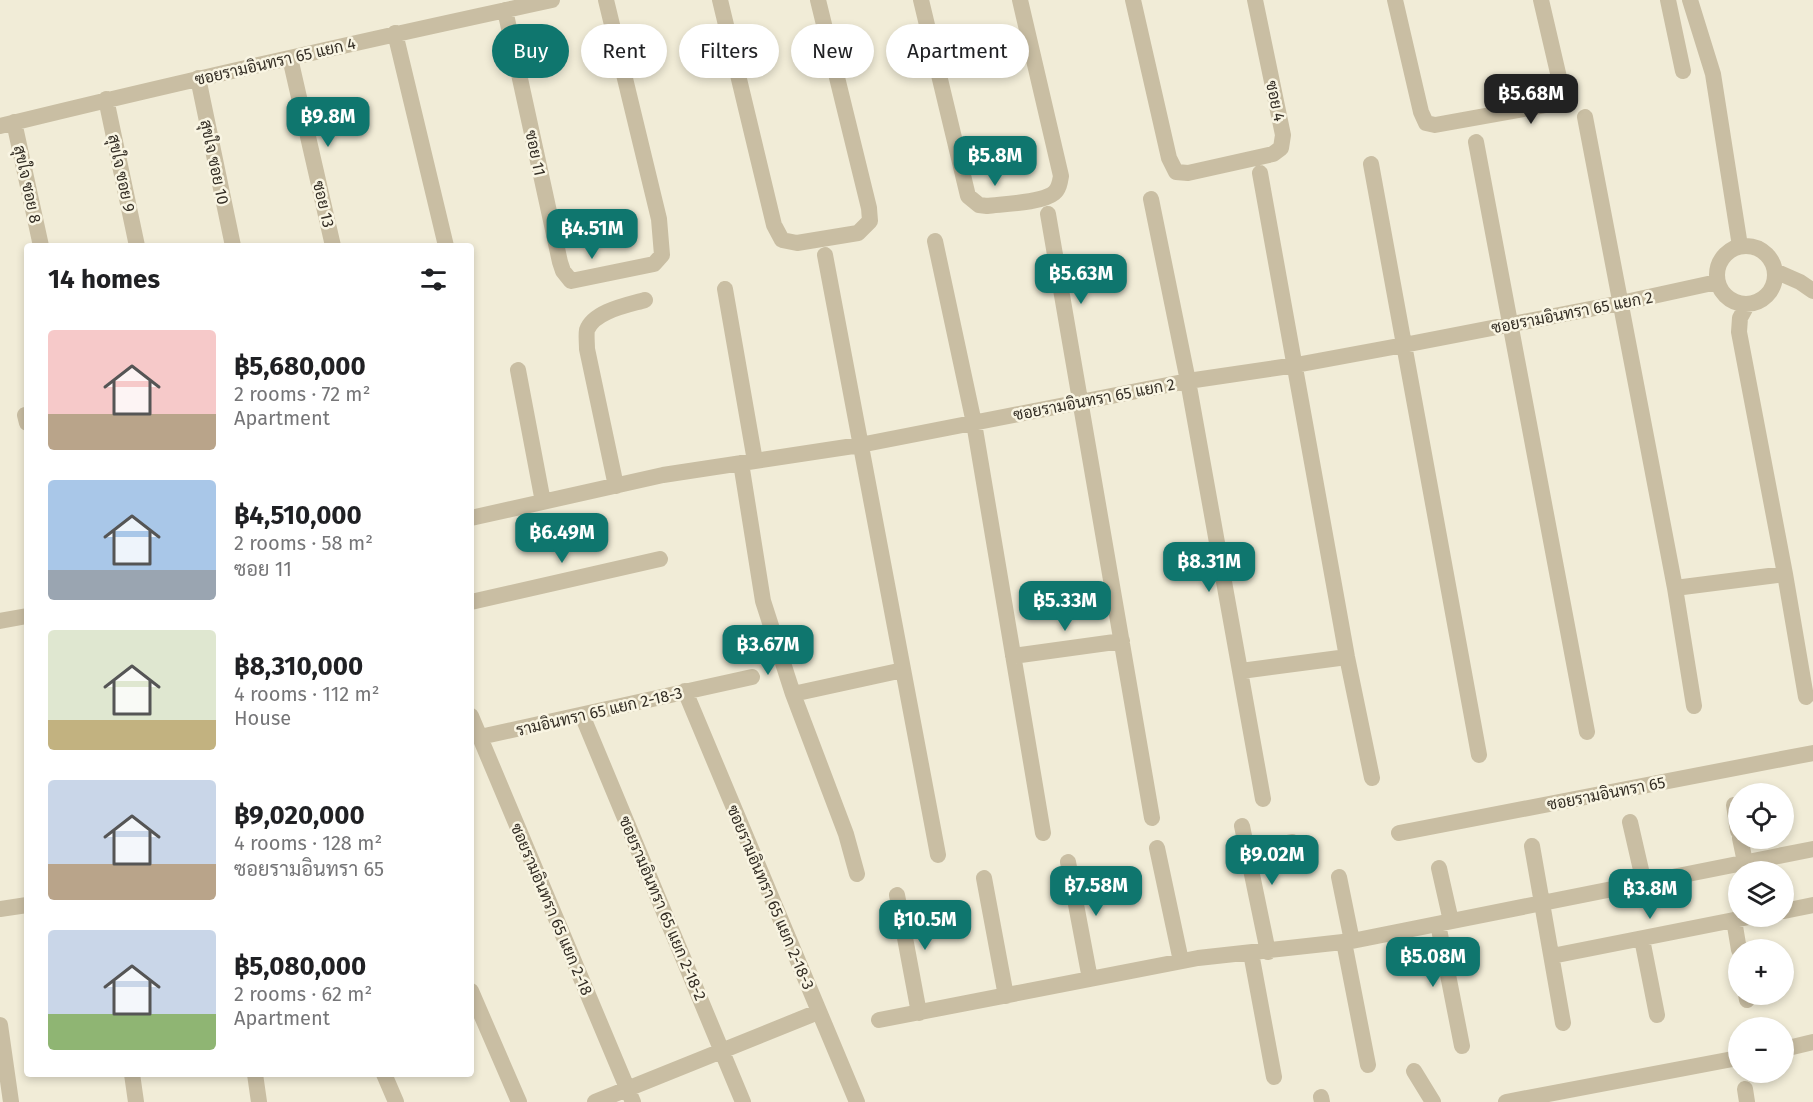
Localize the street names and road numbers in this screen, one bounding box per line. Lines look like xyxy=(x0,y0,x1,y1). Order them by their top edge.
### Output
street label: ซอยรามอินทรา 65 แยก 4 xyxy=(193,34,358,89)
street label: ซอย 4 xyxy=(1262,79,1289,124)
street label: สุขใจ ซอย 10 xyxy=(194,117,235,207)
street label: ซอย 11 xyxy=(521,128,550,178)
street label: สุขใจ ซอย 9 xyxy=(102,132,141,214)
street label: สุขใจ ซอย 8 xyxy=(8,143,47,226)
street label: ซอย 13 xyxy=(309,179,338,229)
street label: ซอยรามอินทรา 65 แยก 2 xyxy=(1490,287,1655,337)
street label: ซอยรามอินทรา 65 แยก 2 xyxy=(1012,374,1177,424)
street label: รามอินทรา 65 แยก 2-18-3 xyxy=(514,683,684,740)
street label: ซอยรามอินทรา 65 xyxy=(1545,773,1667,814)
street label: ซอยรามอินทรา 65 แยก 2-18-3 xyxy=(723,802,818,992)
street label: ซอยรามอินทรา 65 แยก 2-18-2 xyxy=(615,813,710,1003)
street label: ซอยรามอินทรา 65 แยก 2-18 xyxy=(507,820,597,998)

